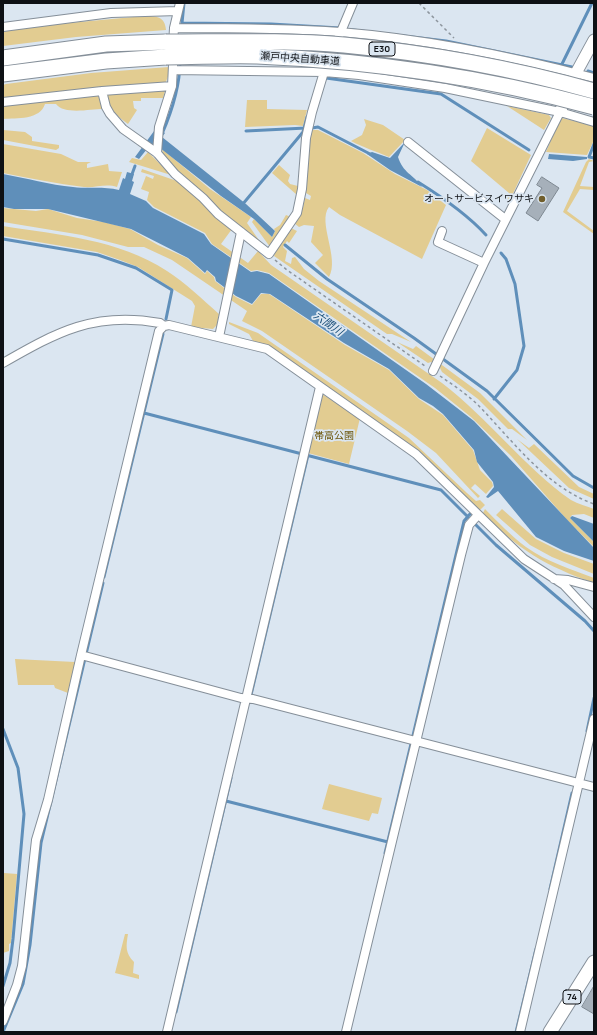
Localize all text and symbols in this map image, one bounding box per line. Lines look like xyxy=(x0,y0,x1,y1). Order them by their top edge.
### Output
road number: E30 xyxy=(369,42,395,56)
street label: 瀬戸中央自動車道 xyxy=(260,50,340,68)
place label: オートサービスイワサキ xyxy=(424,193,534,205)
marker: オートサービスイワサキ xyxy=(537,194,547,204)
water label: 六間川 xyxy=(311,309,345,339)
park label: 帯高公園 xyxy=(314,430,354,442)
road number: 74 xyxy=(563,990,581,1004)

